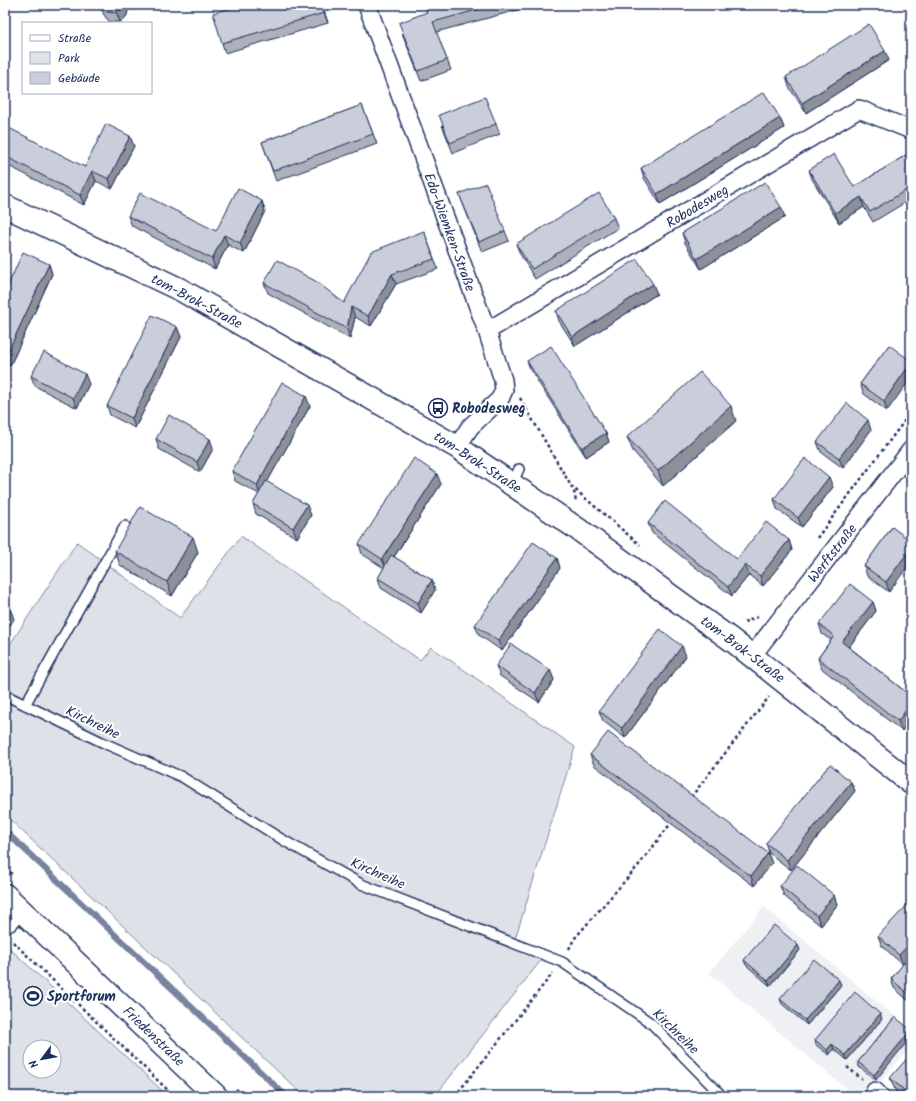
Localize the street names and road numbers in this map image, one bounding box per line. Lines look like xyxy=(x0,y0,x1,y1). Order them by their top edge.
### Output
street label: Edo-Wiemken-Straße xyxy=(417,170,481,295)
street label: Robodesweg xyxy=(662,179,733,234)
street label: tom-Brok-Straße xyxy=(147,269,247,336)
street label: tom-Brok-Straße xyxy=(429,426,526,500)
street label: Werftstraße xyxy=(803,519,863,588)
street label: tom-Brok-Straße xyxy=(696,611,790,689)
street label: Kirchreihe xyxy=(62,700,124,746)
street label: Kirchreihe xyxy=(347,852,409,896)
street label: Friedenstraße xyxy=(117,1001,190,1073)
street label: Kirchreihe xyxy=(647,1004,704,1060)

